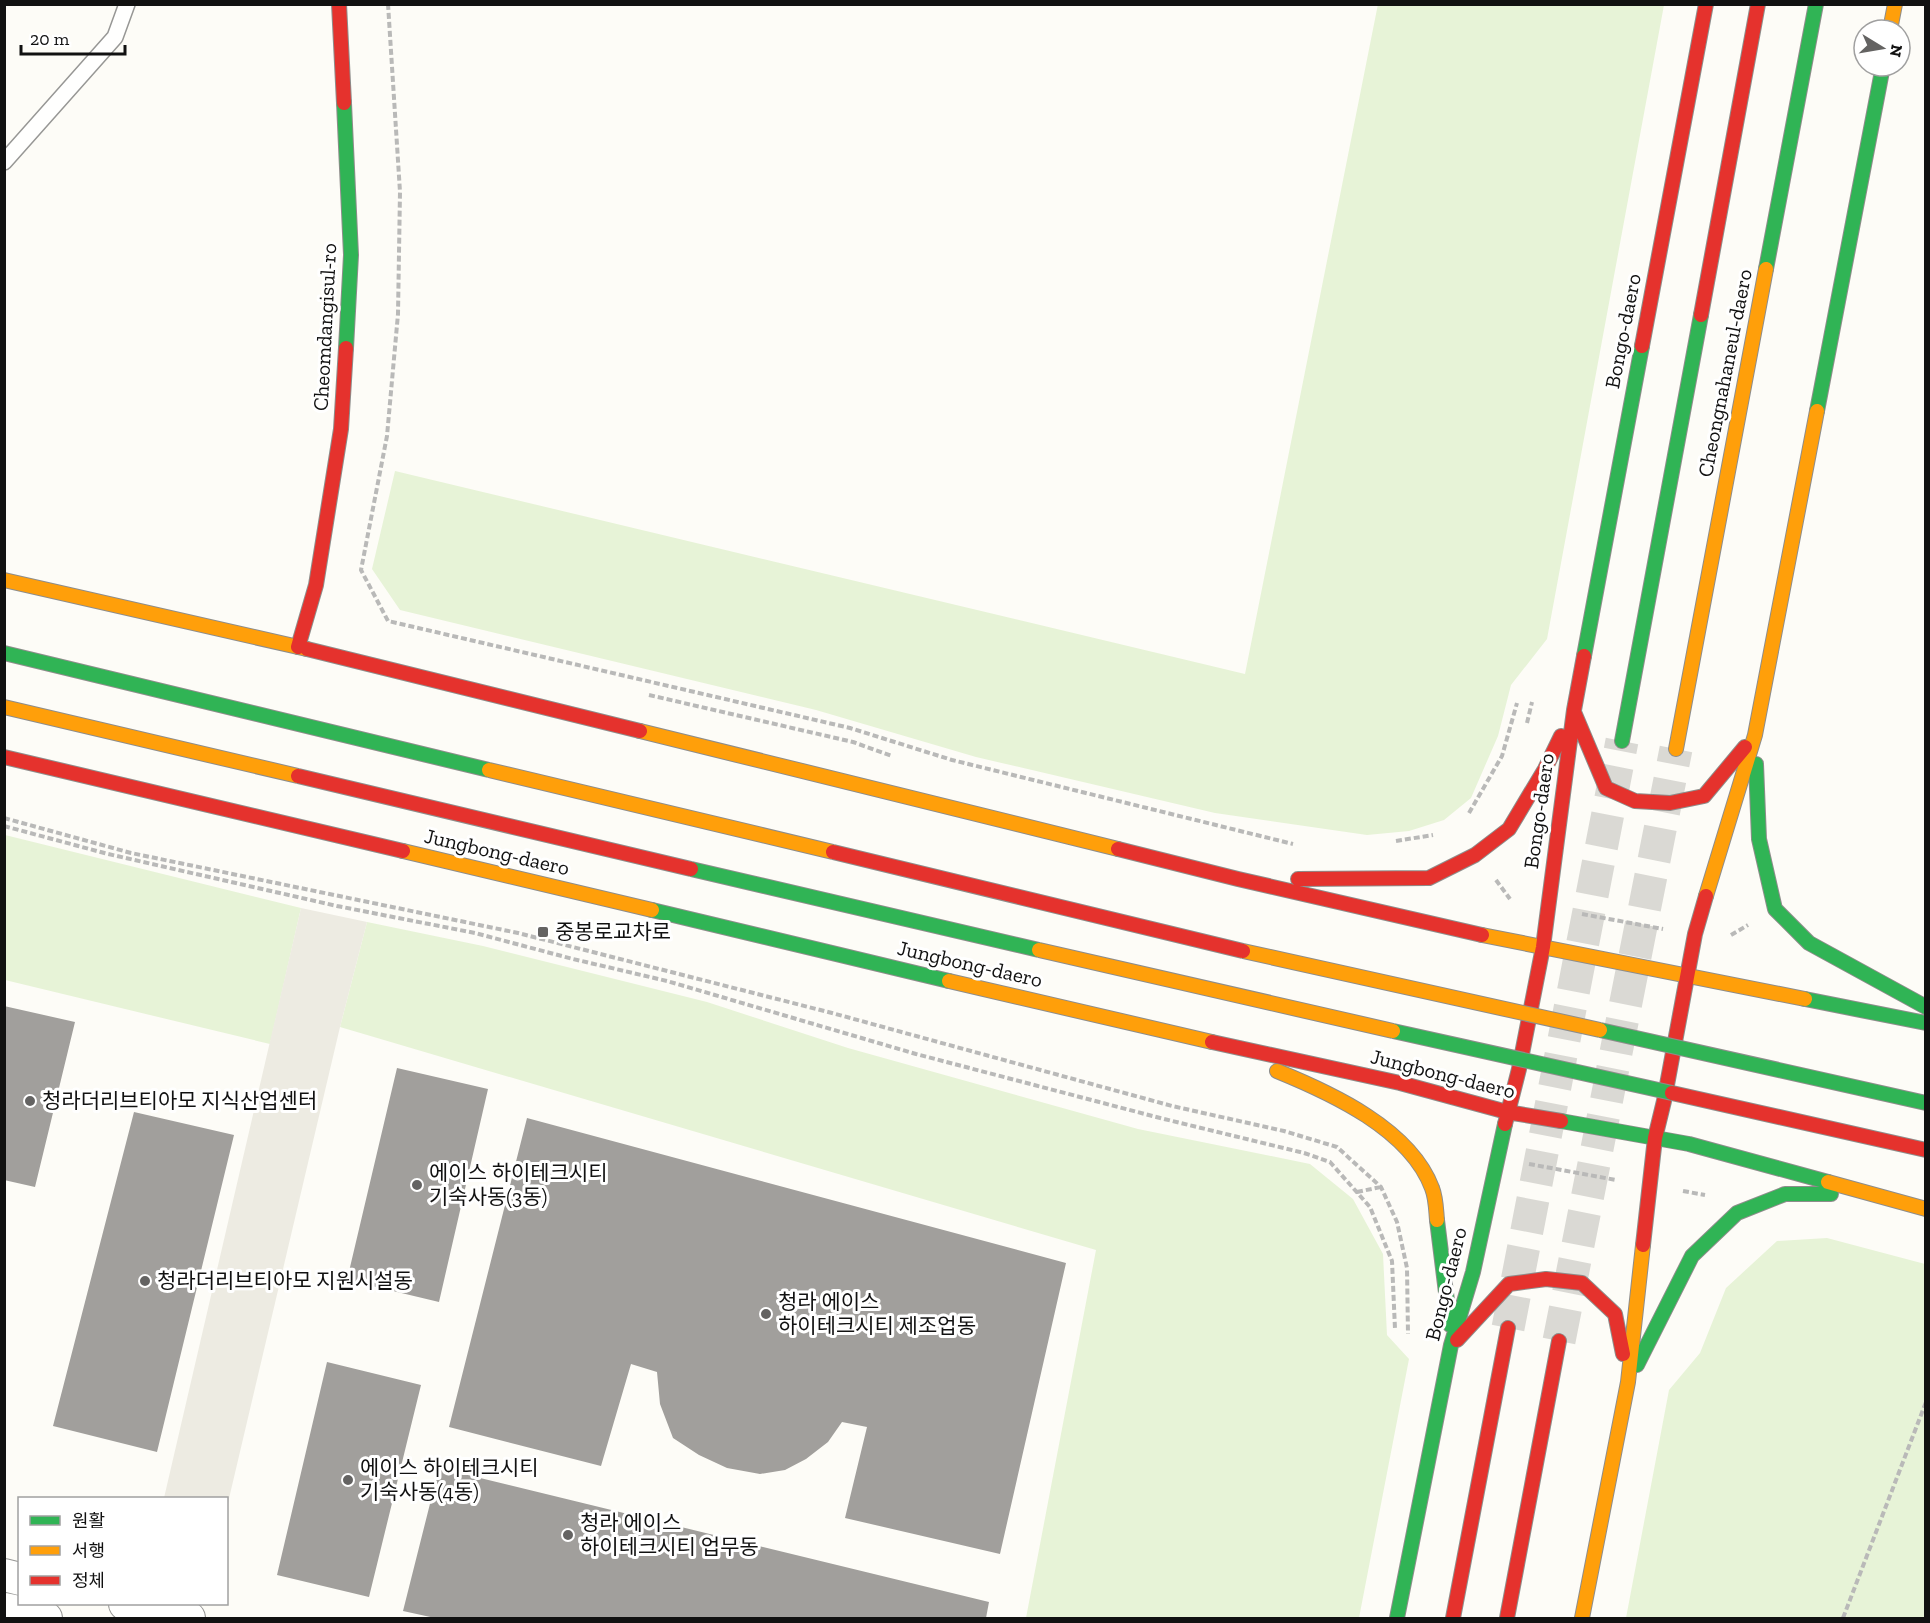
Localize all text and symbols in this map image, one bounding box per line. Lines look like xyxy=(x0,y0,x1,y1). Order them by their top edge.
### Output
scale bar xyxy=(21,18,124,56)
north arrow xyxy=(1852,18,1912,78)
text: 20 m xyxy=(30,28,70,50)
text: N xyxy=(1886,43,1907,59)
street label: Cheomdangisul-ro xyxy=(308,242,341,411)
street label: Cheongnahaneul-daero xyxy=(1692,267,1757,479)
street label: Bongo-daero xyxy=(1599,271,1646,390)
street label: Bongo-daero xyxy=(1518,752,1559,870)
street label: Jungbong-daero xyxy=(422,823,572,880)
place label: 중봉로교차로 xyxy=(555,919,671,944)
marker: 중봉로교차로 xyxy=(536,925,550,939)
street label: Jungbong-daero xyxy=(895,935,1045,992)
street label: Jungbong-daero xyxy=(1368,1043,1518,1104)
place label: 청라더리브티아모 지식산업센터 xyxy=(42,1088,317,1113)
marker: 청라더리브티아모 지식산업센터 xyxy=(23,1094,37,1108)
place label: 에이스 하이테크시티 기숙사동(3동) xyxy=(429,1160,608,1209)
marker: 에이스 하이테크시티 기숙사동(3동) xyxy=(410,1178,424,1192)
street label: Bongo-daero xyxy=(1419,1224,1472,1343)
place label: 청라더리브티아모 지원시설동 xyxy=(157,1268,413,1293)
marker: 청라더리브티아모 지원시설동 xyxy=(138,1274,152,1288)
place label: 청라 에이스 하이테크시티 제조업동 xyxy=(778,1289,976,1338)
marker: 청라 에이스 하이테크시티 제조업동 xyxy=(759,1307,773,1321)
place label: 에이스 하이테크시티 기숙사동(4동) xyxy=(360,1455,539,1504)
marker: 에이스 하이테크시티 기숙사동(4동) xyxy=(341,1473,355,1487)
legend xyxy=(18,1497,228,1605)
text: 원활 xyxy=(72,1510,105,1532)
place label: 청라 에이스 하이테크시티 업무동 xyxy=(580,1510,759,1559)
marker: 청라 에이스 하이테크시티 업무동 xyxy=(561,1528,575,1542)
text: 서행 xyxy=(72,1540,105,1562)
text: 정체 xyxy=(72,1570,105,1592)

